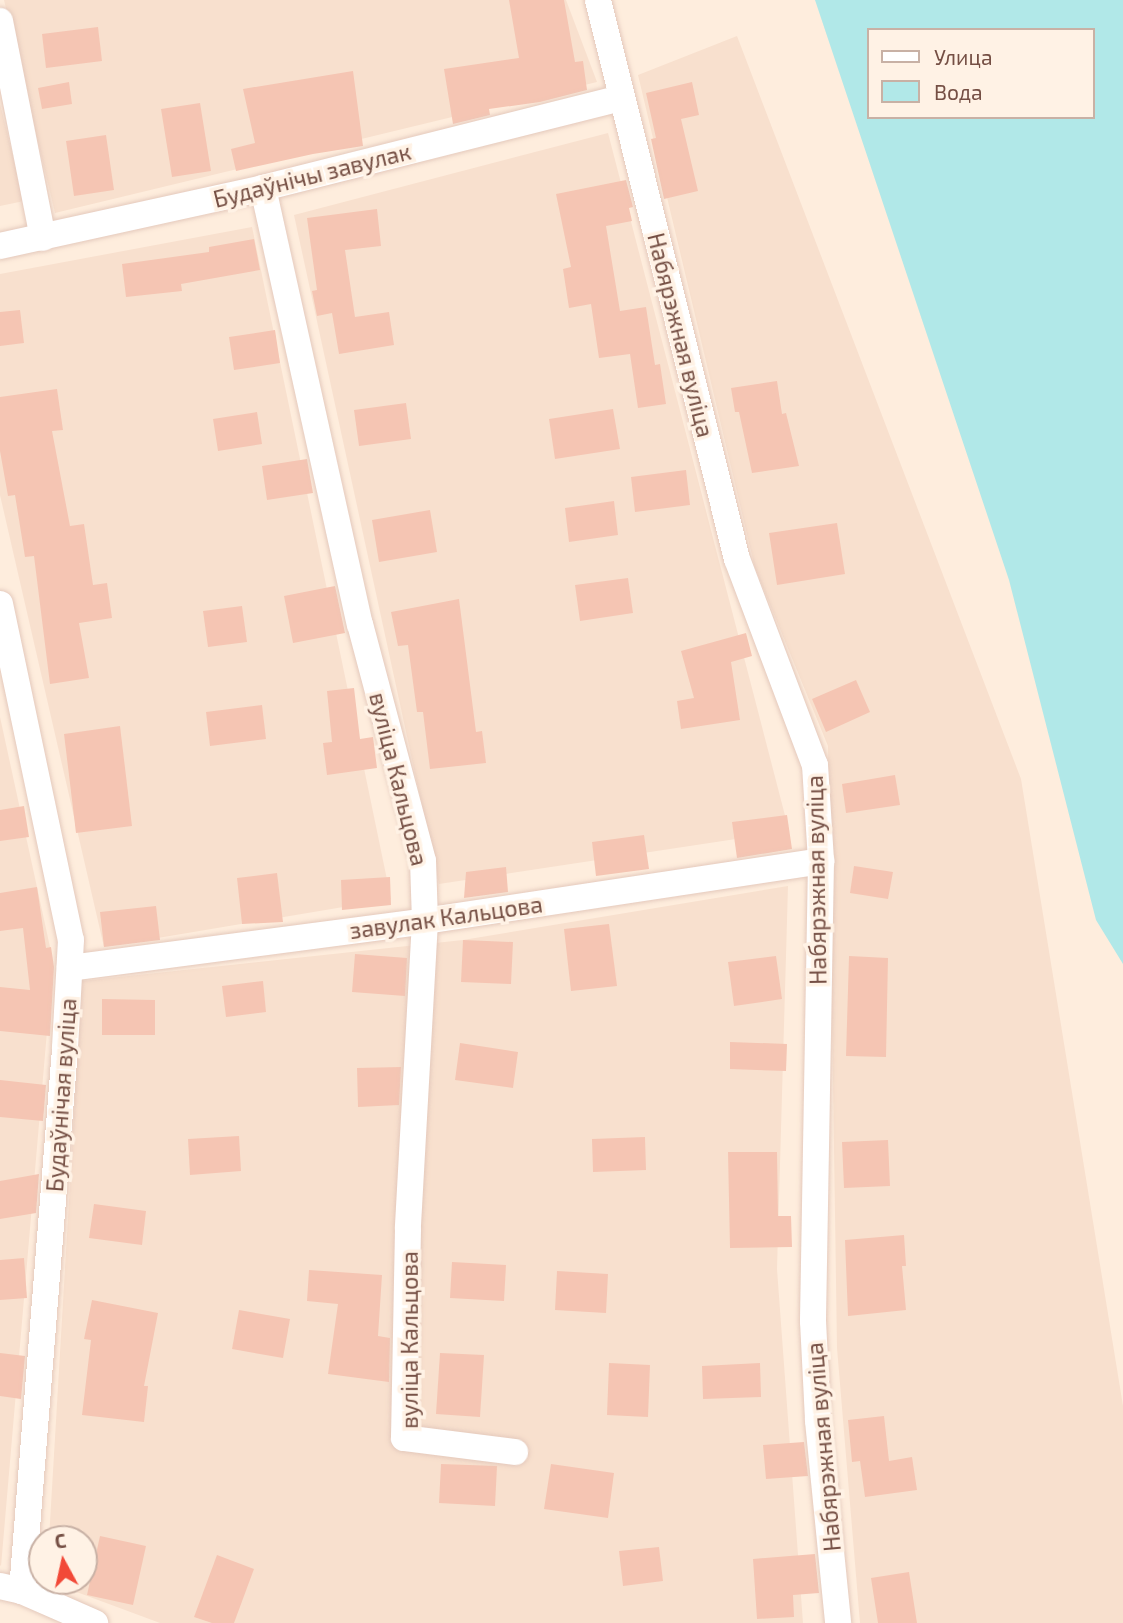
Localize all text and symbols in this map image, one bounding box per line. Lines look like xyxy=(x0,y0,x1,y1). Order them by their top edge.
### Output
legend xyxy=(867,28,1095,119)
text: Улица xyxy=(934,44,993,69)
text: Вода xyxy=(934,79,983,104)
street label: Будаўнічы завулак xyxy=(210,137,414,213)
street label: Набярэжная вуліца xyxy=(642,230,720,440)
street label: вуліца Кальцова xyxy=(364,689,434,869)
street label: Набярэжная вуліца xyxy=(800,775,832,985)
street label: завулак Кальцова xyxy=(348,890,544,944)
street label: Будаўнічая вуліца xyxy=(40,997,82,1193)
street label: вуліца Кальцова xyxy=(395,1251,423,1429)
street label: Набярэжная вуліца xyxy=(800,1341,846,1553)
north arrow xyxy=(28,1525,98,1595)
text: С xyxy=(53,1529,67,1553)

